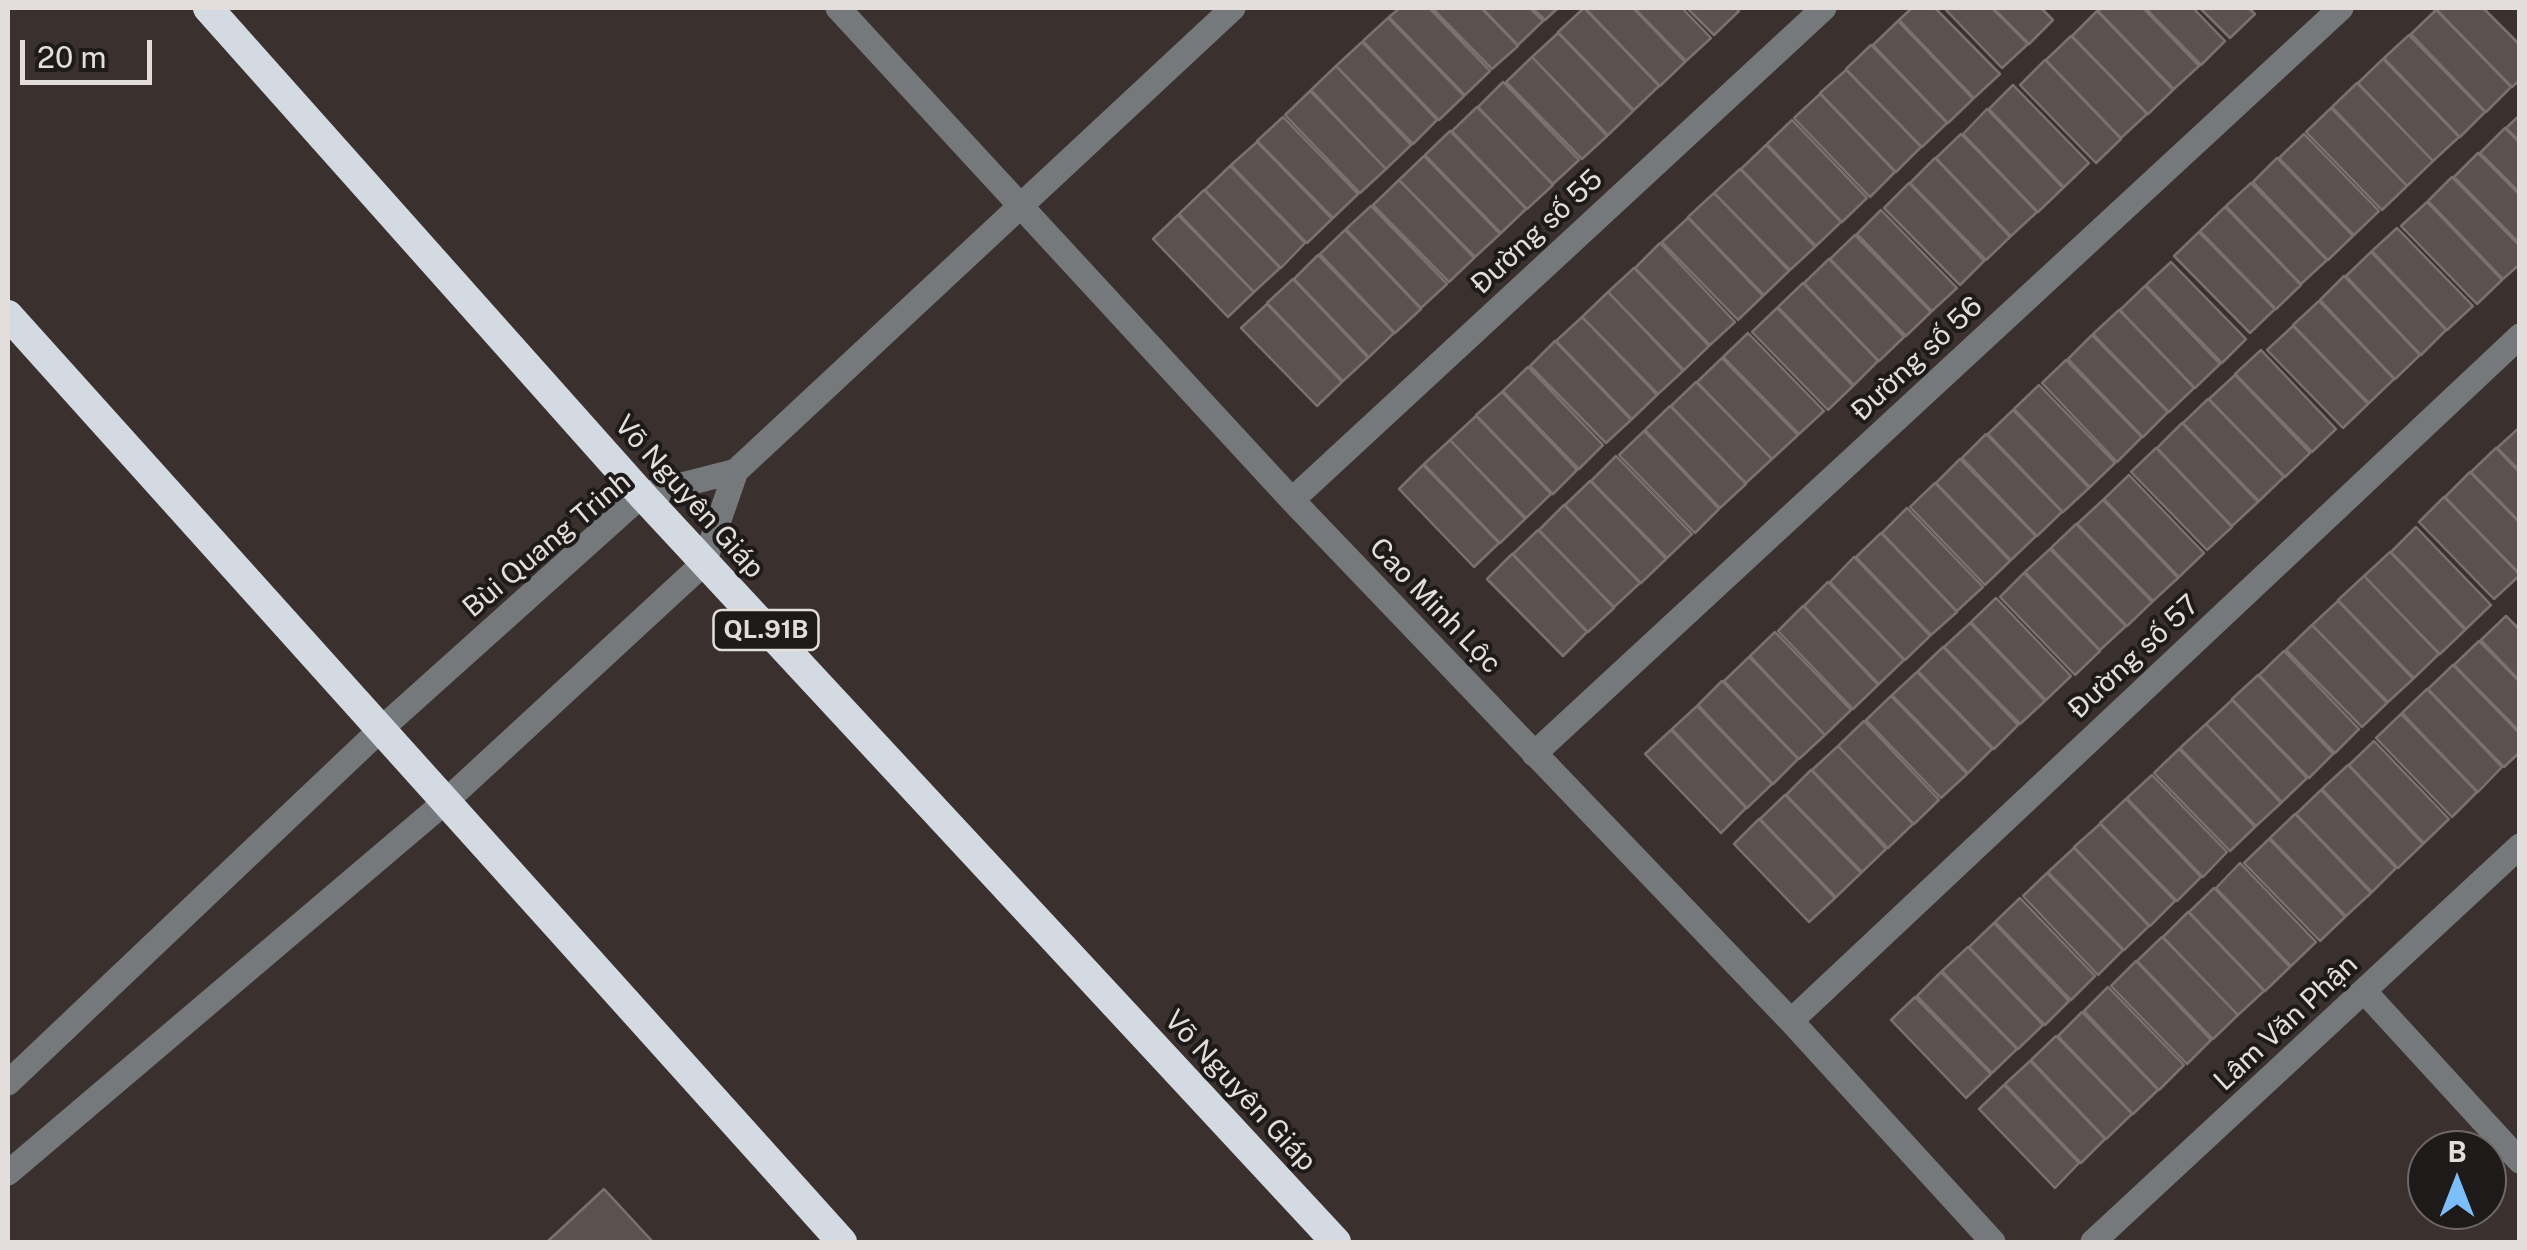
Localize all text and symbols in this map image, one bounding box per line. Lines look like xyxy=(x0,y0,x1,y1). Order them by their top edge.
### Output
scale bar xyxy=(25,20,158,82)
text: 20 m xyxy=(37,39,106,75)
street label: Đường số 55 xyxy=(1464,163,1610,301)
street label: Đường số 56 xyxy=(1845,290,1989,428)
street label: Võ Nguyên Giáp xyxy=(607,409,771,585)
street label: Bùi Quang Trinh xyxy=(457,465,637,625)
street label: Cao Minh Lộc xyxy=(1362,531,1508,681)
street label: Đường số 57 xyxy=(2062,588,2206,726)
road number: QL.91B xyxy=(714,610,818,650)
street label: Lâm Văn Phận xyxy=(2207,948,2365,1098)
street label: Võ Nguyên Giáp xyxy=(1157,1004,1323,1178)
north arrow xyxy=(2407,1130,2507,1230)
text: B xyxy=(2447,1135,2467,1168)

